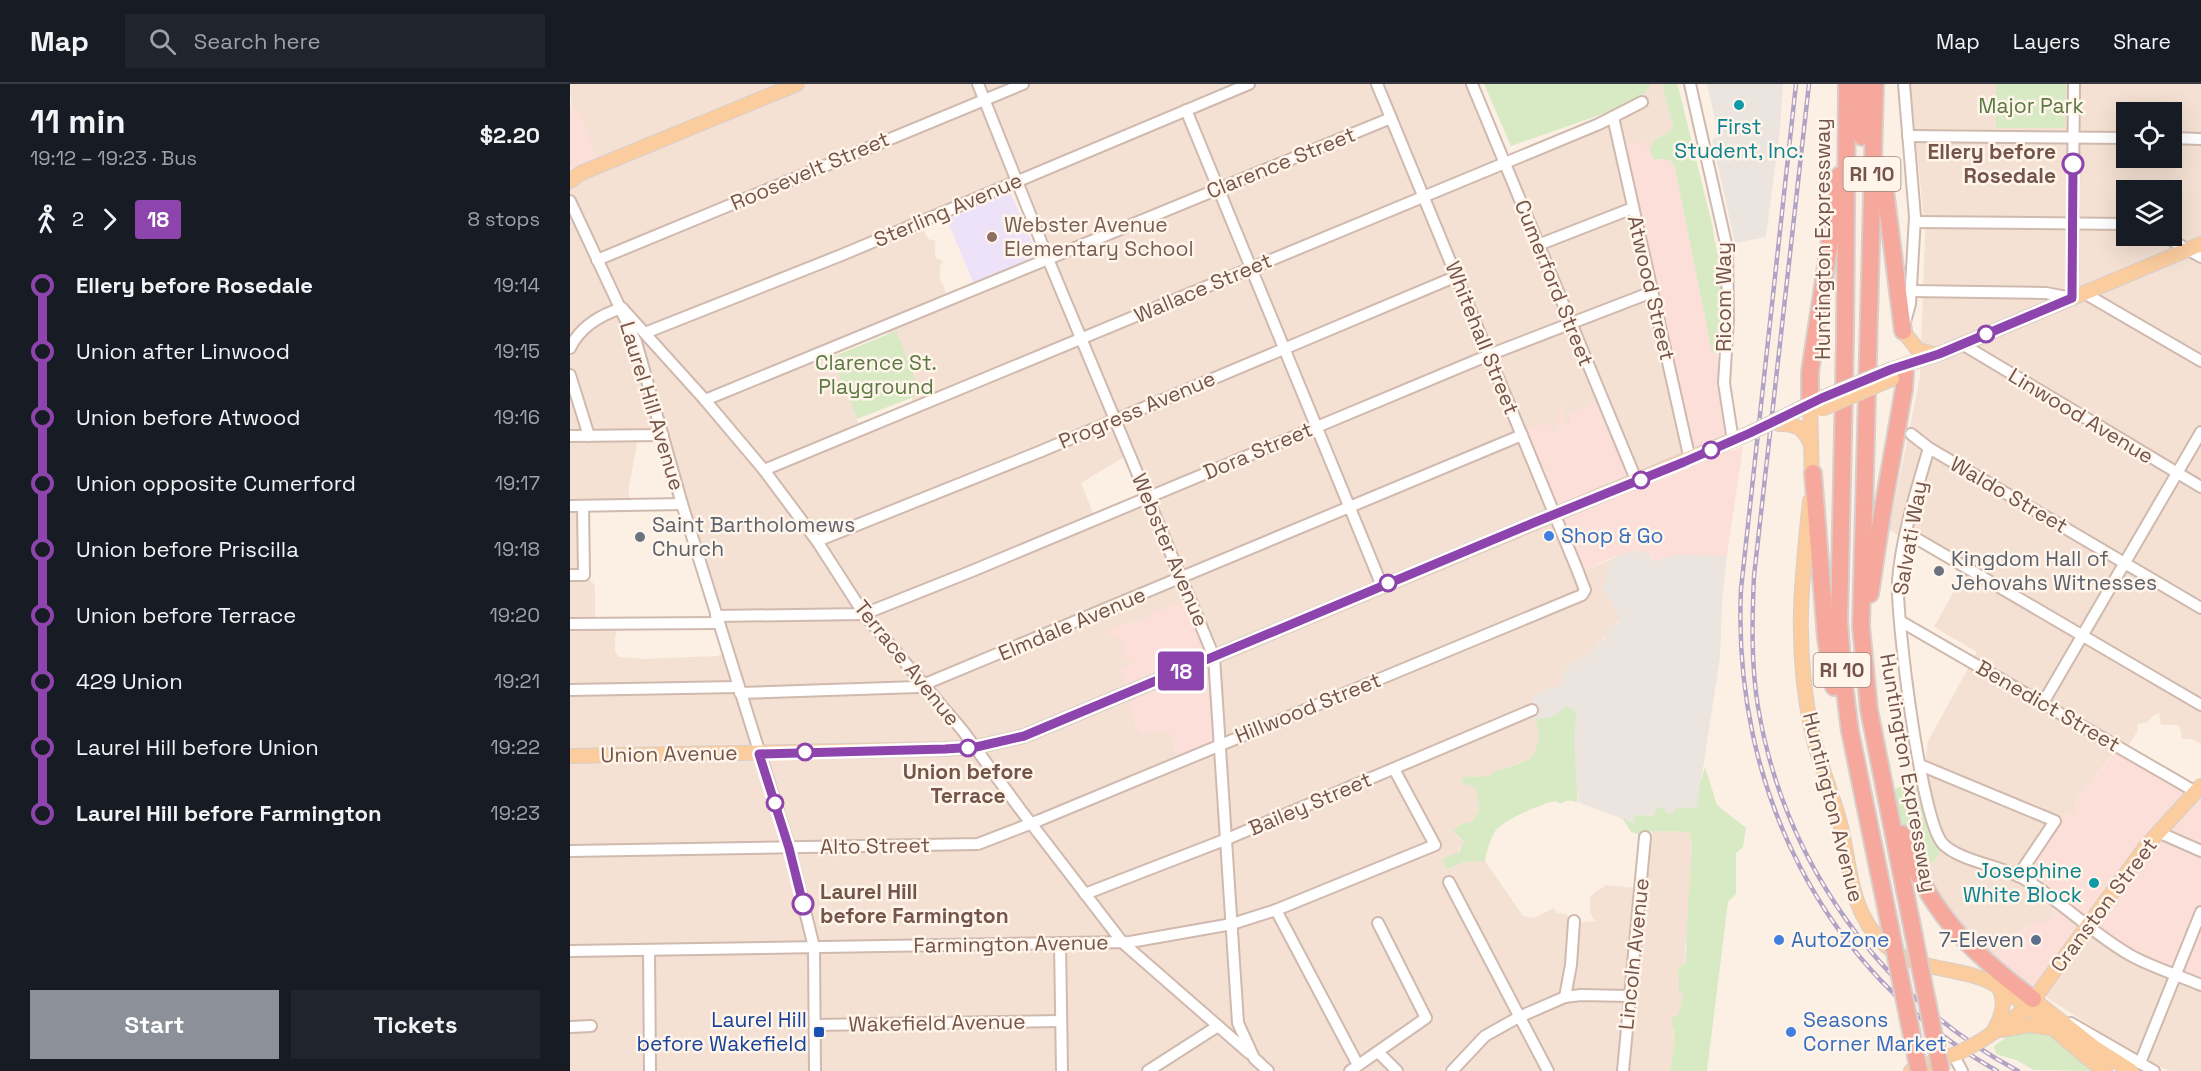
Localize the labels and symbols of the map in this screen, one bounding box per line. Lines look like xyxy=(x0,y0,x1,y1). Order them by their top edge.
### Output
park label: Major Park xyxy=(1978,92,2084,119)
marker: First Student, Inc. xyxy=(1732,98,1746,112)
place label: First Student, Inc. xyxy=(1674,113,1804,164)
street label: Huntington Expressway xyxy=(1809,118,1836,360)
street label: Clarence Street xyxy=(1202,120,1359,205)
street label: Roosevelt Street xyxy=(726,125,893,216)
place label: Ellery before Rosedale xyxy=(1928,138,2056,189)
marker: Ellery before Rosedale xyxy=(2062,153,2084,175)
road number: RI 10 xyxy=(1844,157,1900,191)
street label: Sterling Avenue xyxy=(870,166,1026,253)
street label: Cumerford Street xyxy=(1509,196,1600,370)
place label: Webster Avenue Elementary School xyxy=(1004,211,1194,262)
street label: Atwood Street xyxy=(1622,213,1681,363)
marker: Webster Avenue Elementary School xyxy=(985,230,999,244)
street label: Ricom Way xyxy=(1710,242,1737,352)
street label: Wallace Street xyxy=(1130,246,1276,329)
street label: Whitehall Street xyxy=(1439,257,1525,418)
street label: Laurel Hill Avenue xyxy=(614,318,691,494)
unlabelled marker xyxy=(1977,325,1995,343)
park label: Clarence St. Playground xyxy=(815,349,937,400)
street label: Linwood Avenue xyxy=(2004,362,2159,470)
street label: Progress Avenue xyxy=(1054,364,1219,455)
street label: Dora Street xyxy=(1199,415,1317,486)
unlabelled marker xyxy=(1702,441,1720,459)
street label: Waldo Street xyxy=(1946,450,2073,539)
street label: Webster Avenue xyxy=(1126,469,1215,630)
unlabelled marker xyxy=(1632,471,1650,489)
street label: Salvati Way xyxy=(1886,479,1933,597)
place label: Saint Bartholomews Church xyxy=(652,511,855,562)
place label: Shop & Go xyxy=(1561,522,1664,549)
marker: Shop & Go xyxy=(1542,529,1556,543)
marker: Saint Bartholomews Church xyxy=(633,530,647,544)
place label: Kingdom Hall of Jehovahs Witnesses xyxy=(1951,545,2157,596)
marker: Kingdom Hall of Jehovahs Witnesses xyxy=(1932,564,1946,578)
unlabelled marker xyxy=(1379,574,1397,592)
street label: Elmdale Avenue xyxy=(994,580,1150,667)
street label: Terrace Avenue xyxy=(848,594,966,731)
street label: Huntington Expressway xyxy=(1874,651,1943,894)
line badge: 18 xyxy=(1154,652,1208,690)
road number: RI 10 xyxy=(1814,653,1870,687)
street label: Benedict Street xyxy=(1971,653,2125,758)
street label: Hillwood Street xyxy=(1231,666,1385,749)
street label: Huntington Avenue xyxy=(1797,709,1870,905)
street label: Union Avenue xyxy=(600,739,738,768)
marker: Union before Terrace xyxy=(959,739,977,757)
unlabelled marker xyxy=(796,743,814,761)
place label: Union before Terrace xyxy=(903,758,1033,809)
street label: Bailey Street xyxy=(1244,765,1375,842)
unlabelled marker xyxy=(766,794,784,812)
street label: Alto Street xyxy=(820,831,930,860)
street label: Cranston Street xyxy=(2044,832,2163,977)
place label: Josephine White Block xyxy=(1963,857,2082,908)
marker: Josephine White Block xyxy=(2087,876,2101,890)
street label: Lincoln Avenue xyxy=(1612,877,1655,1031)
place label: Laurel Hill before Farmington xyxy=(820,878,1009,929)
marker: Laurel Hill before Farmington xyxy=(792,893,814,915)
place label: AutoZone xyxy=(1791,926,1889,953)
place label: 7-Eleven xyxy=(1939,926,2024,953)
street label: Farmington Avenue xyxy=(913,928,1109,959)
marker: AutoZone xyxy=(1772,933,1786,947)
marker: 7-Eleven xyxy=(2029,933,2043,947)
place label: Laurel Hill before Wakefield xyxy=(636,1006,807,1057)
place label: Seasons Corner Market xyxy=(1803,1006,1947,1057)
street label: Wakefield Avenue xyxy=(848,1007,1026,1038)
marker: Laurel Hill before Wakefield xyxy=(812,1025,826,1039)
marker: Seasons Corner Market xyxy=(1784,1025,1798,1039)

